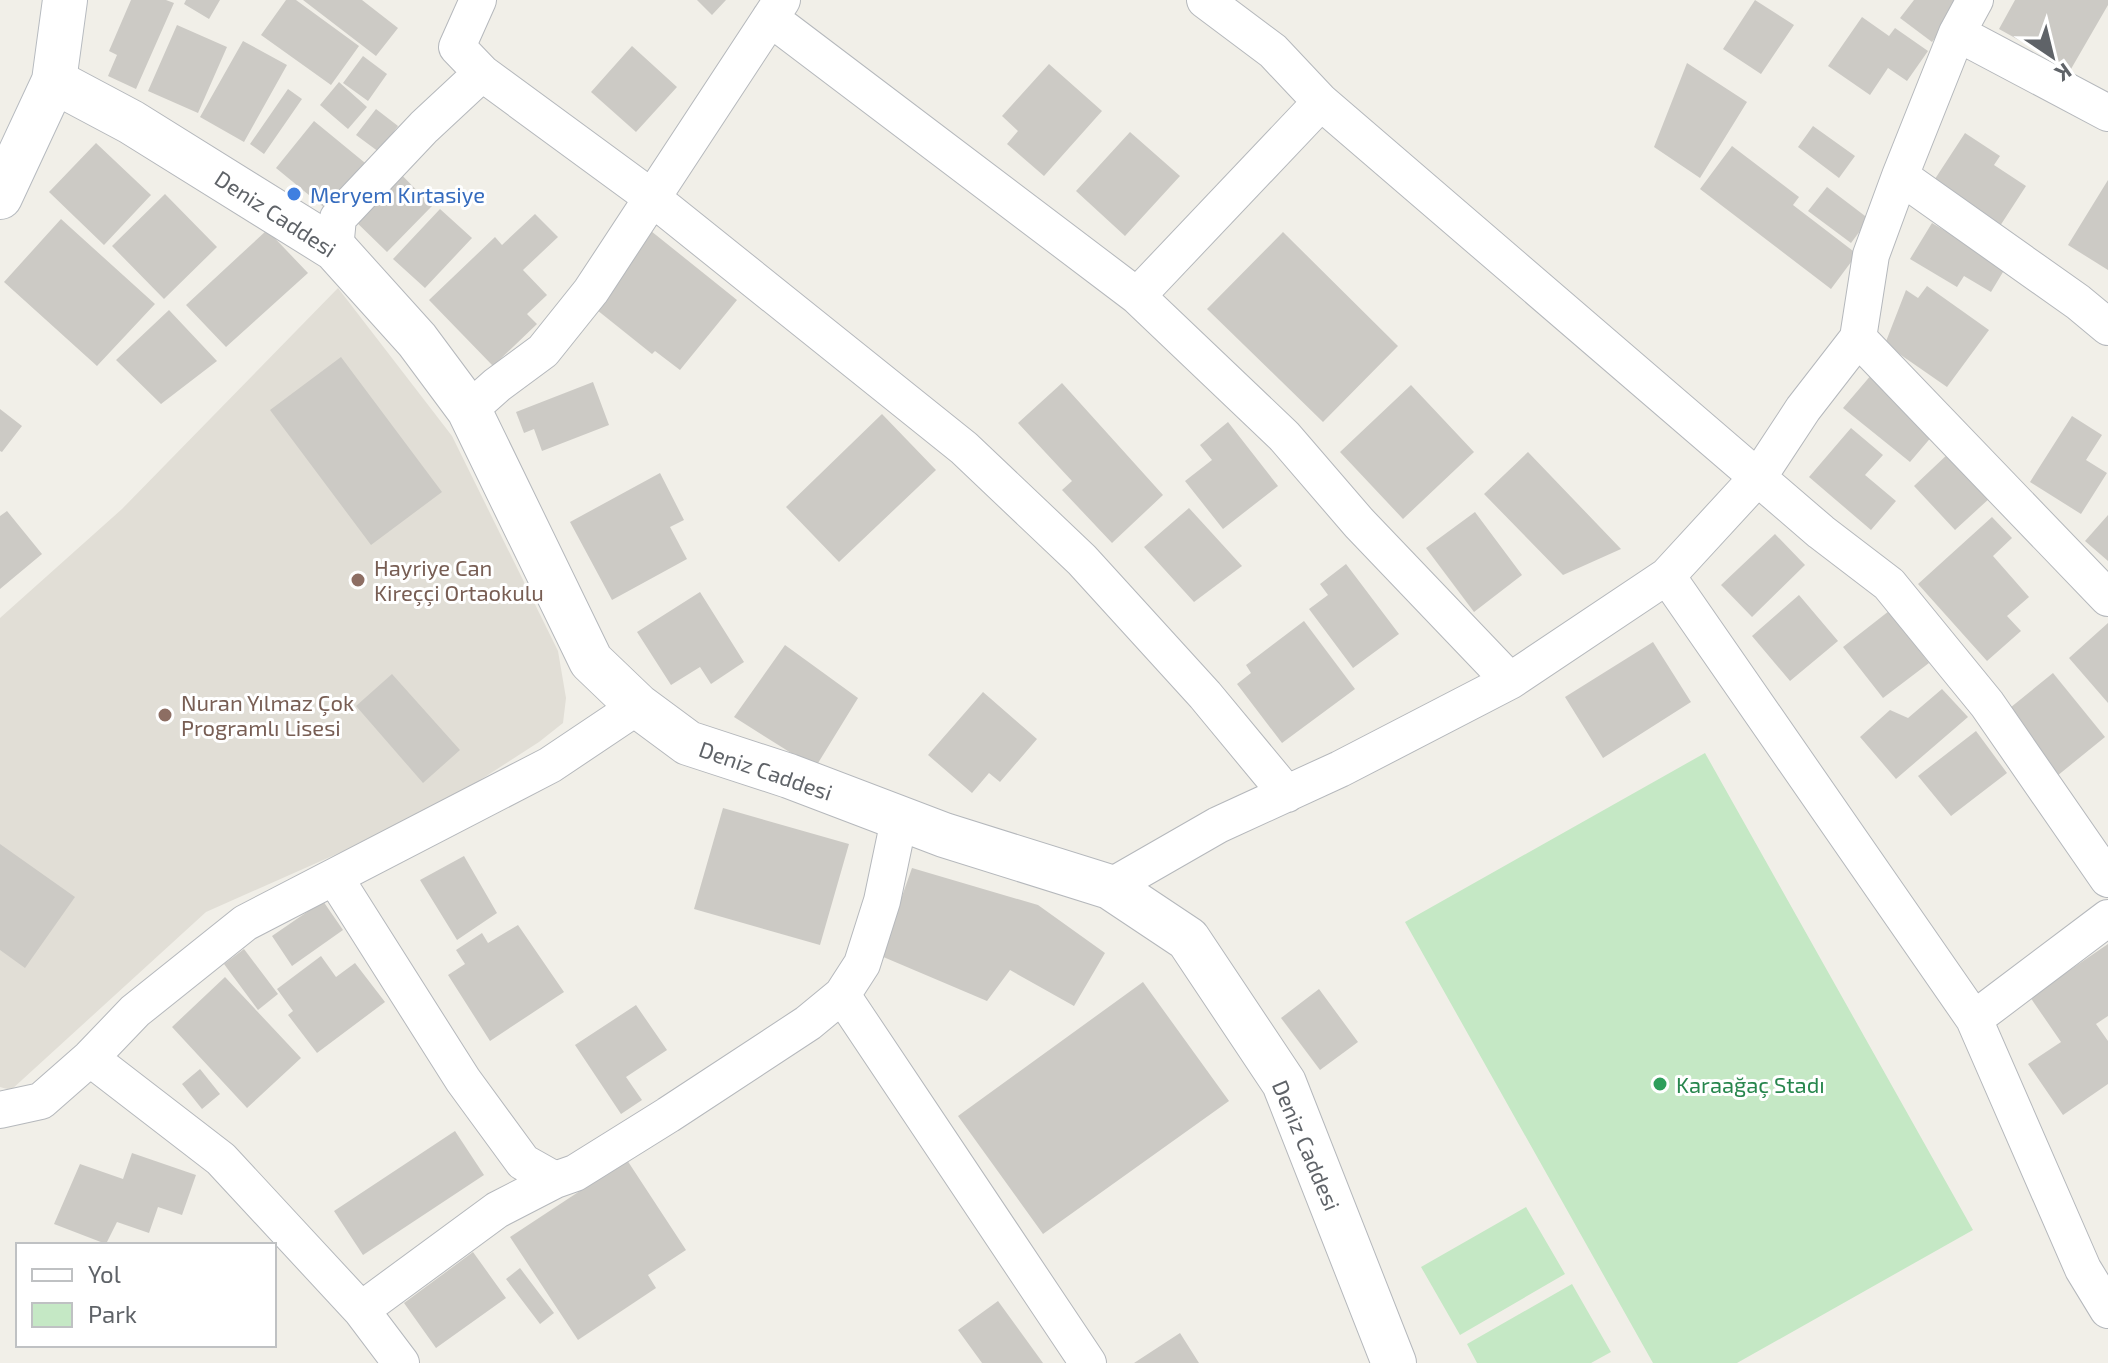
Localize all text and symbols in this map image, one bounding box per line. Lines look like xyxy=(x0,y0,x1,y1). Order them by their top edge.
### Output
north arrow xyxy=(2012,16,2092,96)
text: K xyxy=(2051,59,2077,88)
street label: Deniz Caddesi xyxy=(211,164,341,262)
place label: Meryem Kırtasiye xyxy=(310,181,485,207)
marker: Meryem Kırtasiye xyxy=(285,185,303,203)
place label: Hayriye Can Kireççi Ortaokulu xyxy=(374,554,544,607)
marker: Hayriye Can Kireççi Ortaokulu xyxy=(349,571,367,589)
place label: Nuran Yılmaz Çok Programlı Lisesi xyxy=(181,689,354,740)
marker: Nuran Yılmaz Çok Programlı Lisesi xyxy=(156,706,174,724)
street label: Deniz Caddesi xyxy=(696,735,836,805)
place label: Karaağaç Stadı xyxy=(1676,1071,1825,1099)
marker: Karaağaç Stadı xyxy=(1651,1075,1669,1093)
street label: Deniz Caddesi xyxy=(1268,1076,1346,1214)
legend xyxy=(16,1243,276,1347)
text: Yol xyxy=(88,1259,121,1288)
text: Park xyxy=(88,1299,137,1328)

